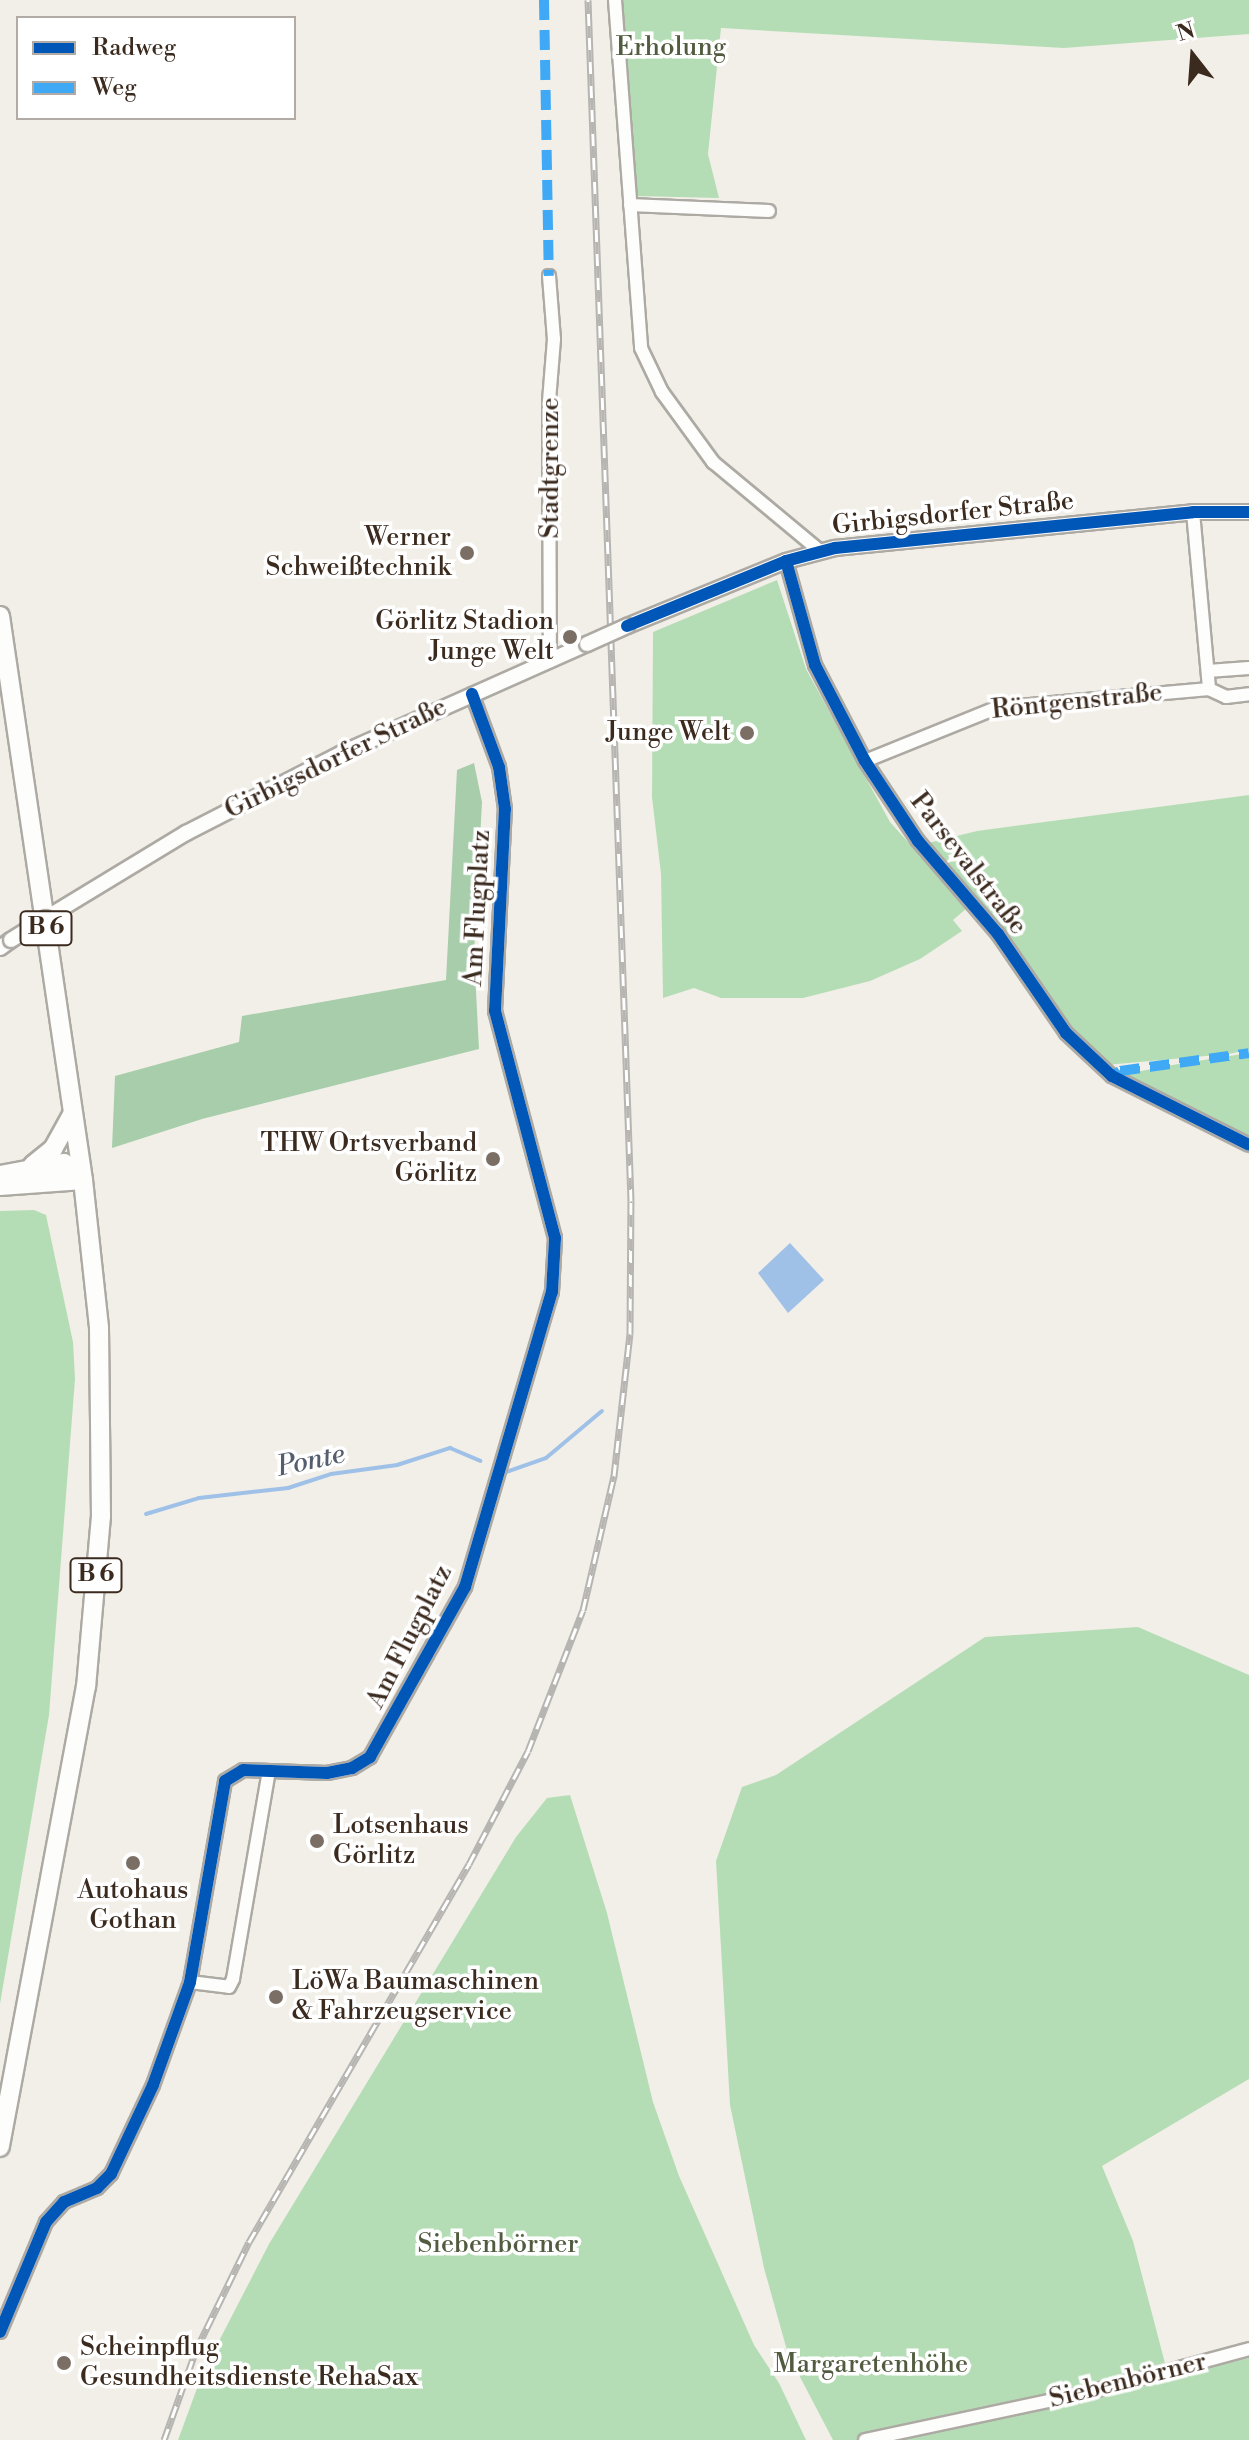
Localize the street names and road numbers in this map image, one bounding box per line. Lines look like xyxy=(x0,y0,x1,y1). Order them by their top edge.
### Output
street label: Stadtgrenze xyxy=(535,397,567,539)
street label: Girbigsdorfer Straße xyxy=(831,486,1075,542)
street label: Röntgenstraße xyxy=(990,678,1164,726)
street label: Girbigsdorfer Straße xyxy=(220,692,452,826)
street label: Parsevalstraße xyxy=(903,787,1033,941)
street label: Am Flugplatz xyxy=(458,829,498,987)
road number: B 6 xyxy=(18,908,74,948)
road number: B 6 xyxy=(68,1555,124,1595)
street label: Am Flugplatz xyxy=(361,1560,459,1714)
street label: Siebenbörner xyxy=(1046,2346,1210,2416)

